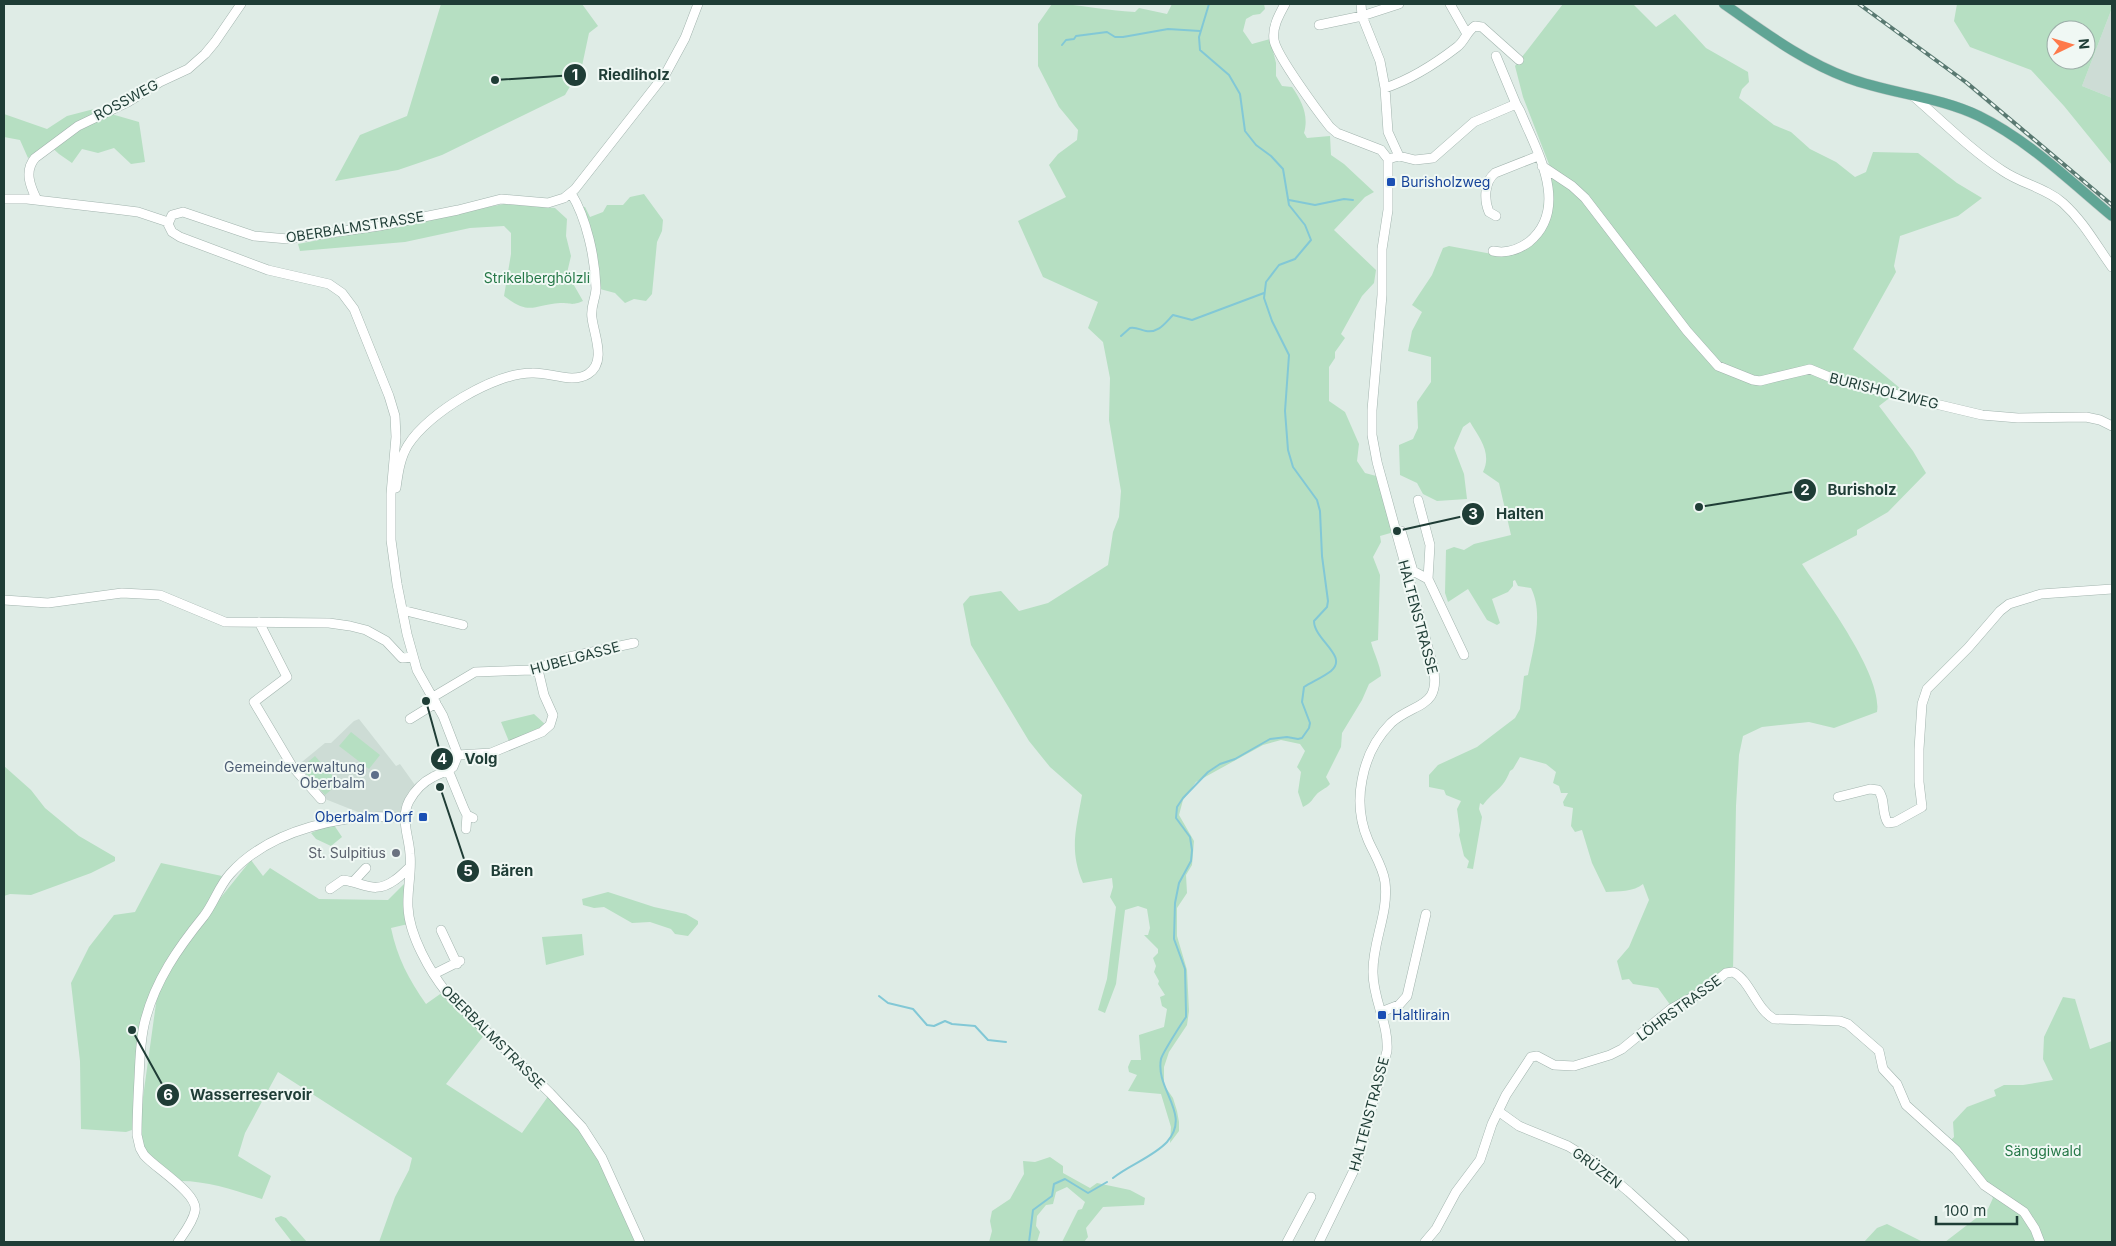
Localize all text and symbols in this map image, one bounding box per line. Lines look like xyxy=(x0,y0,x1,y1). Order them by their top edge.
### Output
north arrow xyxy=(2046,20,2096,70)
text: N xyxy=(2076,38,2093,50)
callout: Riedliholz xyxy=(563,60,680,90)
text: 1 xyxy=(572,65,578,84)
text: Riedliholz xyxy=(598,65,670,84)
street label: ROSSWEG xyxy=(91,76,161,124)
place label: Burisholzweg xyxy=(1401,173,1490,190)
marker: Burisholzweg xyxy=(1385,176,1397,188)
street label: OBERBALMSTRASSE xyxy=(285,207,425,246)
park label: Strikelberghölzli xyxy=(484,269,590,286)
street label: BURISHOLZWEG xyxy=(1828,369,1940,412)
callout: Burisholz xyxy=(1792,475,1906,505)
text: 2 xyxy=(1800,480,1810,499)
text: Burisholz xyxy=(1827,480,1897,499)
callout: Halten xyxy=(1461,499,1554,529)
text: 3 xyxy=(1468,504,1478,523)
text: Halten xyxy=(1496,504,1544,523)
street label: HALTENSTRASSE xyxy=(1395,558,1442,676)
street label: HUBELGASSE xyxy=(528,637,622,678)
callout: Volg xyxy=(429,744,507,774)
text: 4 xyxy=(437,749,447,768)
text: Volg xyxy=(464,749,498,768)
place label: Gemeindeverwaltung Oberbalm xyxy=(224,758,365,791)
marker: Gemeindeverwaltung Oberbalm xyxy=(369,769,381,781)
place label: Oberbalm Dorf xyxy=(315,808,413,825)
marker: Oberbalm Dorf xyxy=(417,811,429,823)
place label: St. Sulpitius xyxy=(308,844,386,861)
marker: St. Sulpitius xyxy=(390,847,402,859)
callout: Bären xyxy=(456,856,544,886)
text: 5 xyxy=(463,861,473,880)
text: Bären xyxy=(491,861,533,880)
street label: LÖHRSTRASSE xyxy=(1633,971,1724,1044)
street label: OBERBALMSTRASSE xyxy=(438,981,549,1092)
place label: Haltlirain xyxy=(1392,1006,1450,1023)
marker: Haltlirain xyxy=(1376,1009,1388,1021)
street label: HALTENSTRASSE xyxy=(1345,1055,1392,1173)
callout: Wasserreservoir xyxy=(155,1080,322,1110)
text: 6 xyxy=(163,1085,173,1104)
text: Wasserreservoir xyxy=(190,1085,312,1104)
park label: Sänggiwald xyxy=(2005,1142,2081,1159)
street label: GRÜZEN xyxy=(1569,1143,1625,1192)
scale bar xyxy=(1936,1194,2017,1226)
text: 100 m xyxy=(1944,1201,1986,1220)

